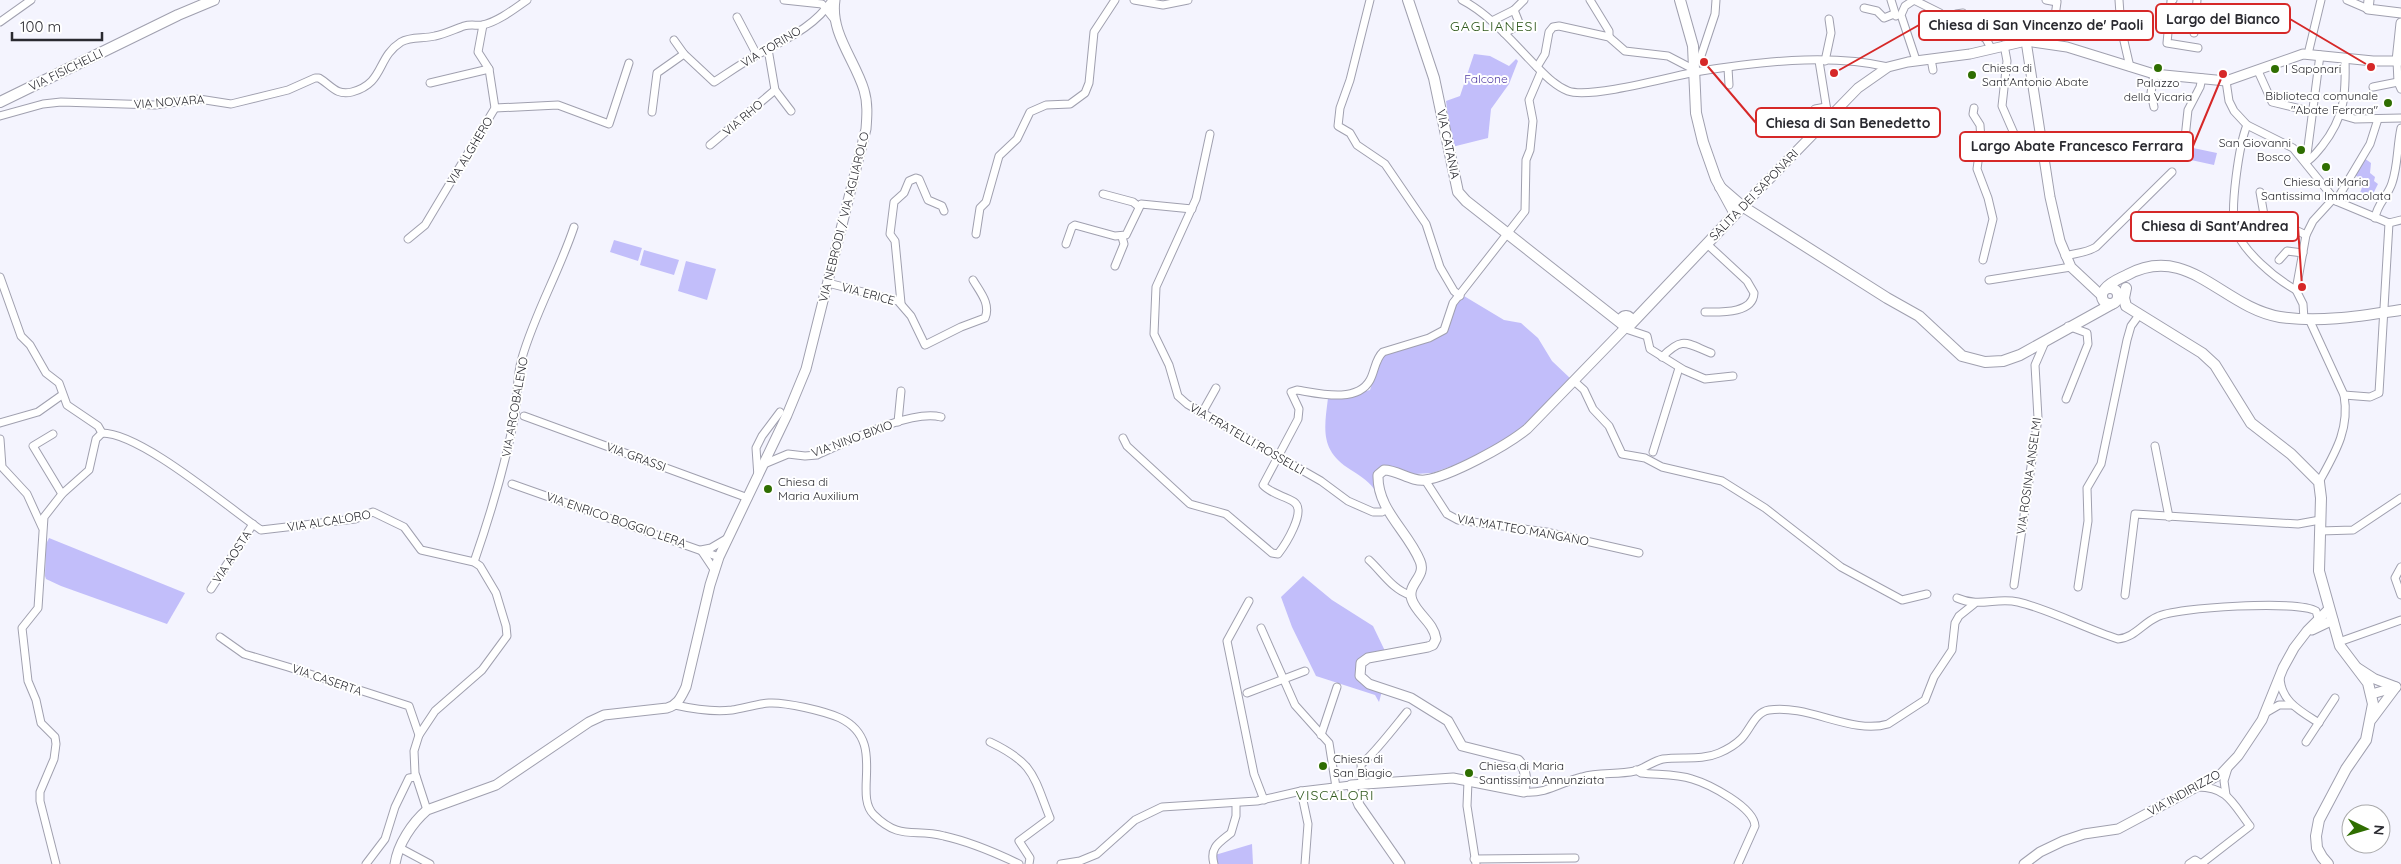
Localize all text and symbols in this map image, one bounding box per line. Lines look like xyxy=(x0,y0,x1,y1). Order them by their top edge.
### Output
callout: Largo del Bianco xyxy=(2156,4,2290,33)
scale bar xyxy=(12,10,102,42)
text: Largo del Bianco xyxy=(2166,10,2280,28)
callout: Chiesa di San Vincenzo de' Paoli xyxy=(1919,11,2153,40)
text: Chiesa di San Vincenzo de' Paoli xyxy=(1929,16,2143,34)
text: 100 m xyxy=(20,17,61,36)
district label: GAGLIANESI xyxy=(1450,17,1538,35)
street label: VIA TORINO xyxy=(738,23,803,70)
street label: VIA FISICHELLI xyxy=(26,45,105,94)
place label: Chiesa di Sant'Antonio Abate xyxy=(1982,60,2089,89)
place label: I Saponari xyxy=(2285,61,2341,76)
marker: Palazzo della Vicaria xyxy=(2152,62,2164,74)
marker: I Saponari xyxy=(2269,63,2281,75)
marker: Chiesa di Sant'Antonio Abate xyxy=(1966,69,1978,81)
park label: Falcone xyxy=(1464,71,1508,86)
place label: Palazzo della Vicaria xyxy=(2124,75,2192,104)
place label: Biblioteca comunale "Abate Ferrara" xyxy=(2265,88,2378,117)
street label: VIA NOVARA xyxy=(133,92,205,111)
street label: VIA RHO xyxy=(720,96,766,139)
marker: Biblioteca comunale "Abate Ferrara" xyxy=(2382,97,2394,109)
street label: VIA CATANIA xyxy=(1434,108,1463,180)
callout: Chiesa di San Benedetto xyxy=(1756,108,1940,137)
street label: VIA ALGHERO xyxy=(443,114,496,188)
text: Chiesa di San Benedetto xyxy=(1766,114,1931,132)
street label: VIA NEBRODI / VIA AGLIAROLO xyxy=(815,130,872,303)
callout: Largo Abate Francesco Ferrara xyxy=(1960,132,2193,161)
place label: San Giovanni Bosco xyxy=(2219,135,2291,164)
text: Largo Abate Francesco Ferrara xyxy=(1971,137,2183,155)
marker: San Giovanni Bosco xyxy=(2295,144,2307,156)
street label: SALITA DEI SAPONARI xyxy=(1706,146,1801,244)
marker: Chiesa di Maria Santissima Immacolata xyxy=(2320,161,2332,173)
place label: Chiesa di Maria Santissima Immacolata xyxy=(2261,174,2391,203)
callout: Chiesa di Sant'Andrea xyxy=(2131,212,2298,241)
text: Chiesa di Sant'Andrea xyxy=(2141,217,2289,235)
street label: VIA ERICE xyxy=(840,279,897,308)
street label: VIA ARCOBALENO xyxy=(498,356,531,458)
street label: VIA FRATELLI ROSSELLI xyxy=(1187,399,1307,478)
street label: VIA ROSINA ANSELMI xyxy=(2013,416,2044,535)
street label: VIA NINO BIXIO xyxy=(809,417,894,460)
street label: VIA GRASSI xyxy=(604,439,668,474)
place label: Chiesa di Maria Auxilium xyxy=(778,474,859,503)
marker: Chiesa di Maria Auxilium xyxy=(762,483,774,495)
street label: VIA ENRICO BOGGIO LERA xyxy=(544,488,688,551)
street label: VIA ALCALORO xyxy=(286,507,372,535)
street label: VIA MATTEO MANGANO xyxy=(1456,511,1590,549)
street label: VIA AOSTA xyxy=(209,527,254,586)
street label: VIA CASERTA xyxy=(290,660,365,699)
place label: Chiesa di San Biagio xyxy=(1333,751,1392,780)
place label: Chiesa di Maria Santissima Annunziata xyxy=(1479,758,1604,787)
marker: Chiesa di San Biagio xyxy=(1317,760,1329,772)
street label: VIA INDIRIZZO xyxy=(2145,766,2223,819)
marker: Chiesa di Maria Santissima Annunziata xyxy=(1463,767,1475,779)
district label: VISCALORI xyxy=(1296,786,1374,804)
north arrow xyxy=(2341,804,2391,854)
text: N xyxy=(2370,824,2388,836)

